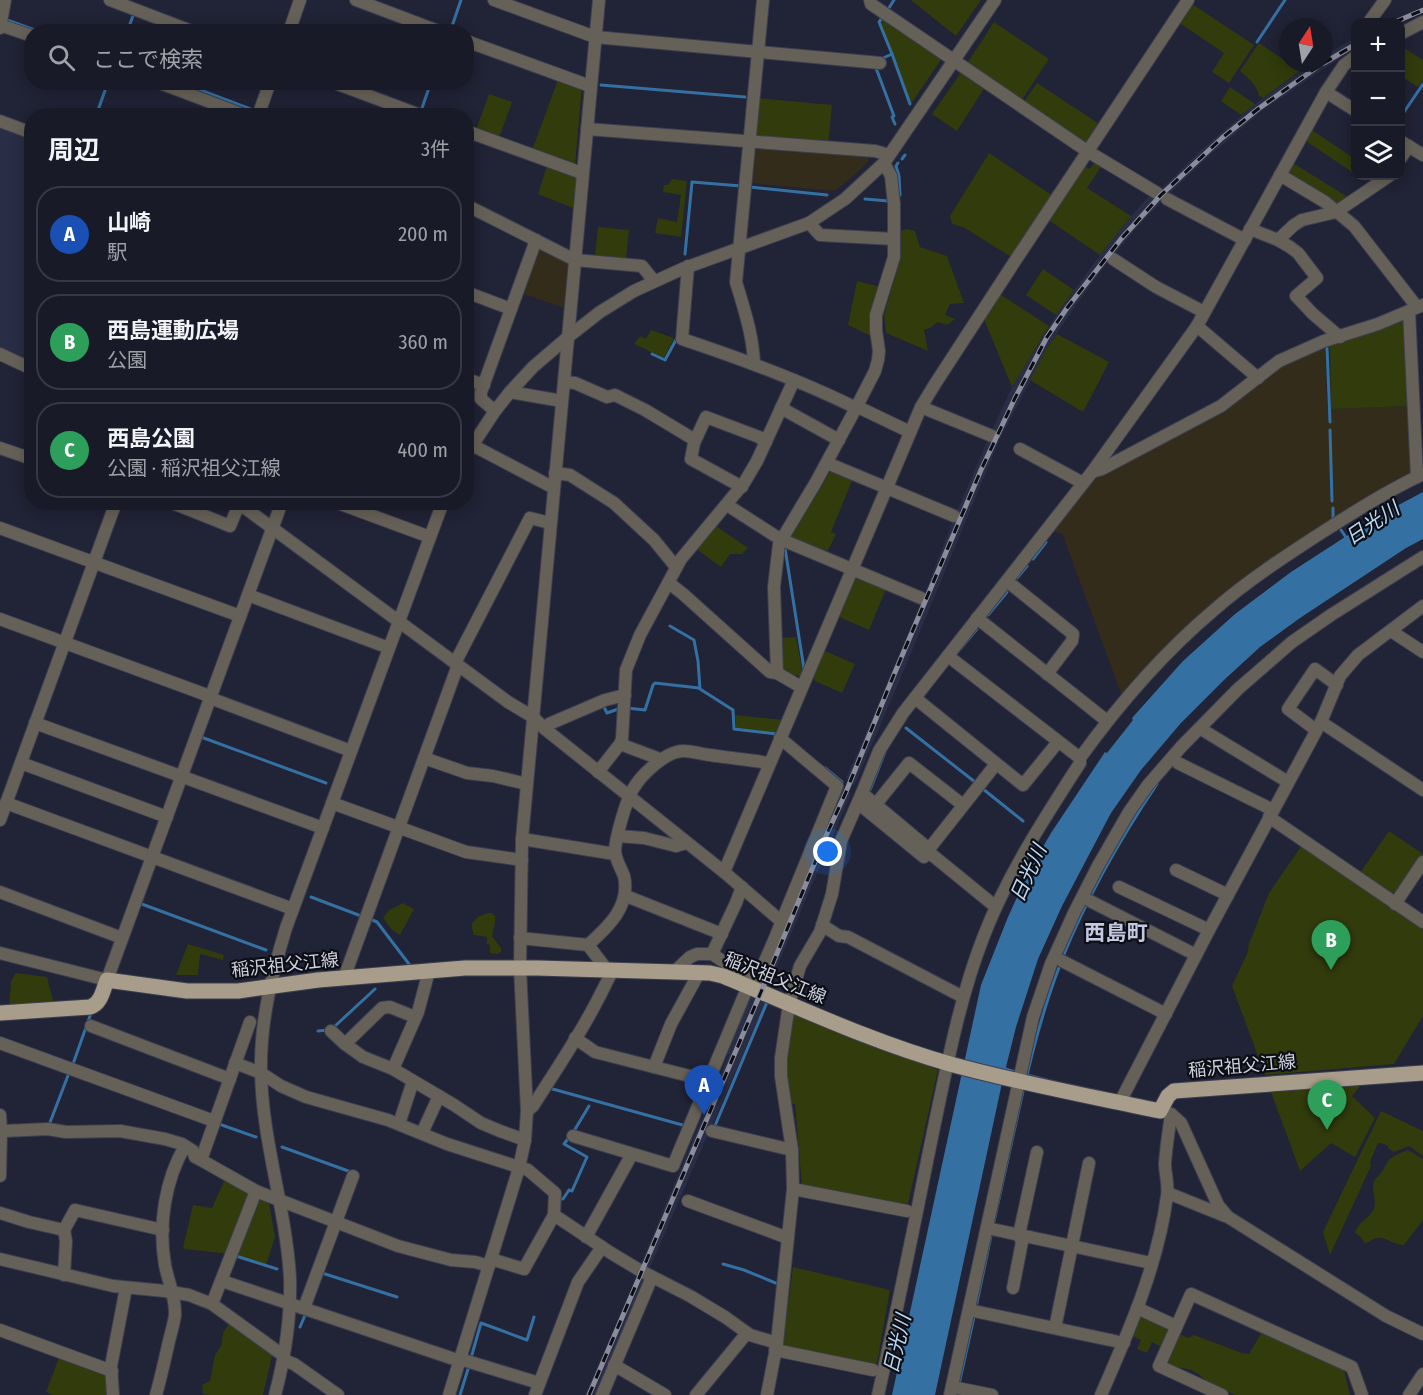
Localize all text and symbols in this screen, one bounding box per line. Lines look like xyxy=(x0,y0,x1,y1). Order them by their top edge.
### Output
north arrow xyxy=(1279,18,1333,72)
map controls xyxy=(1351,18,1405,180)
button: + xyxy=(1351,18,1405,72)
search box xyxy=(24,24,474,90)
icon: search xyxy=(45,41,78,74)
text: ここで検索 xyxy=(93,46,203,73)
button: − xyxy=(1351,72,1405,126)
button: layers xyxy=(1351,126,1405,180)
text: 周辺 xyxy=(48,135,100,166)
text: 3件 xyxy=(421,137,450,161)
text: 山崎 xyxy=(107,209,151,236)
text: A xyxy=(64,222,75,246)
text: 200 m xyxy=(398,222,448,246)
text: 駅 xyxy=(107,240,127,264)
text: 西島運動広場 xyxy=(107,317,239,344)
text: B xyxy=(64,330,75,354)
text: 360 m xyxy=(399,330,448,354)
text: 公園 xyxy=(107,348,147,372)
text: 西島公園 xyxy=(107,425,195,452)
text: C xyxy=(64,438,75,462)
text: 400 m xyxy=(397,438,448,462)
text: 公園 · 稲沢祖父江線 xyxy=(107,456,281,480)
water label: 日光川 xyxy=(1340,495,1405,550)
your location xyxy=(813,837,842,866)
water label: 日光川 xyxy=(1005,839,1052,905)
district label: 西島町 xyxy=(1085,920,1148,946)
pin: B xyxy=(1312,920,1350,970)
street label: 稲沢祖父江線 xyxy=(230,948,340,982)
street label: 稲沢祖父江線 xyxy=(721,948,829,1008)
street label: 稲沢祖父江線 xyxy=(1187,1050,1297,1082)
pin: A xyxy=(684,1066,724,1115)
pin: C xyxy=(1308,1080,1346,1130)
water label: 日光川 xyxy=(879,1310,916,1376)

